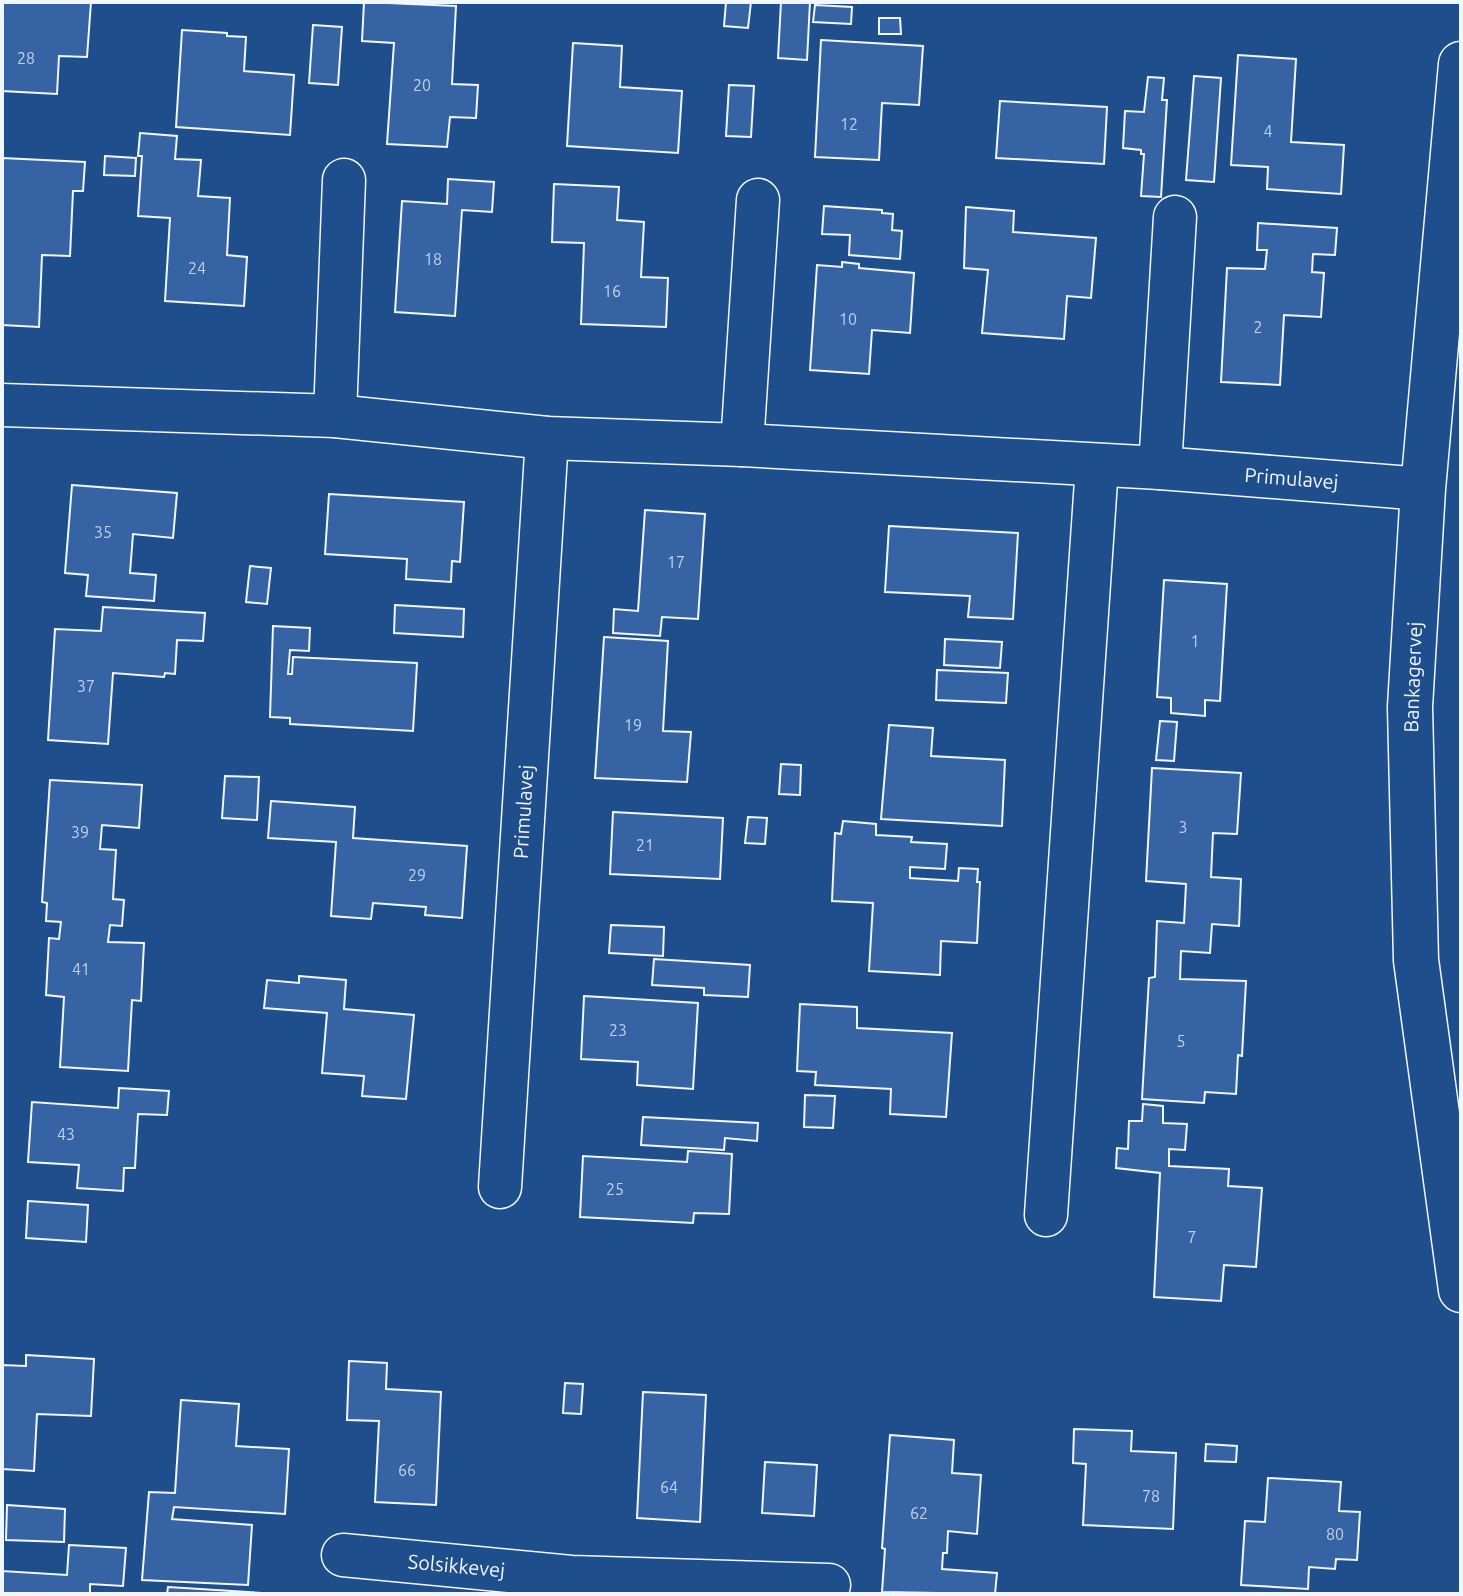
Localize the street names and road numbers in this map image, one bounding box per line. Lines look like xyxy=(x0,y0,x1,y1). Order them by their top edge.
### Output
street label: Primulavej xyxy=(1244,463,1339,493)
street label: Bankagervej xyxy=(1399,621,1426,733)
street label: Primulavej xyxy=(509,764,537,859)
street label: Solsikkevej xyxy=(407,1549,506,1582)

